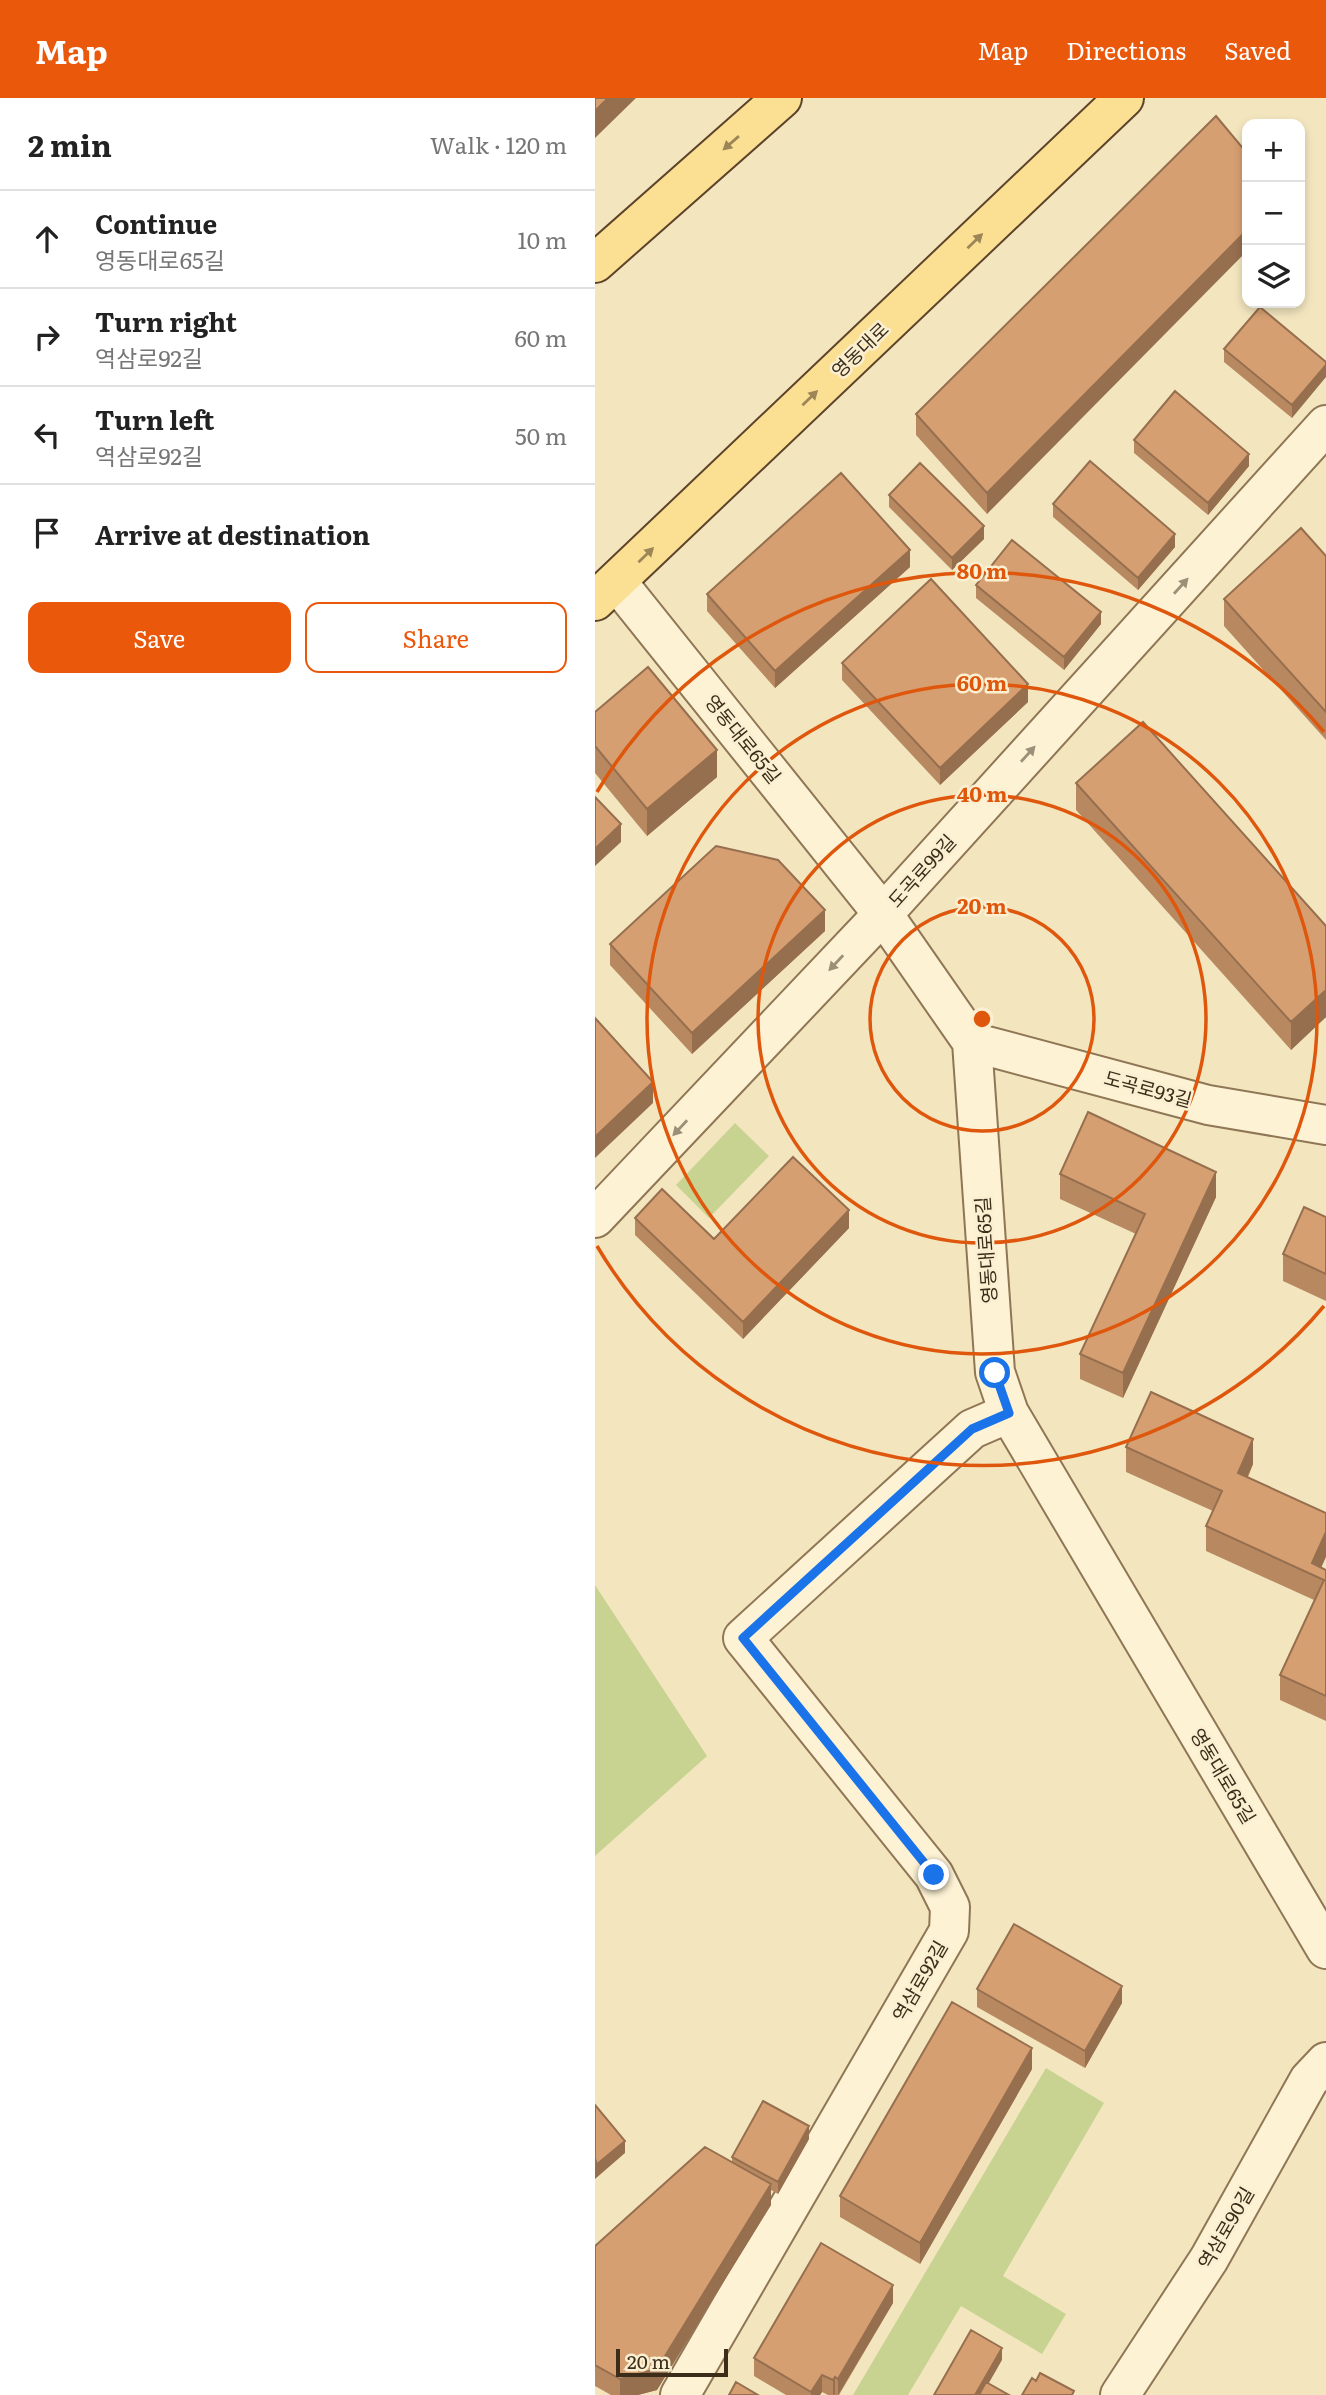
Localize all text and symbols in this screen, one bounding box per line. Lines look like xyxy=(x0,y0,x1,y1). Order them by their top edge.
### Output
text: Map xyxy=(35,25,108,74)
text: Map xyxy=(977,32,1028,67)
text: Directions xyxy=(1066,32,1186,67)
text: Saved xyxy=(1224,32,1291,67)
map controls xyxy=(1242,119,1305,308)
button: + xyxy=(1242,119,1305,182)
text: 2 min xyxy=(28,122,112,166)
text: Walk · 120 m xyxy=(430,127,567,161)
one-way arrow xyxy=(722,135,740,151)
button: − xyxy=(1242,182,1305,245)
text: Continue xyxy=(95,203,217,242)
icon: ahead xyxy=(28,220,66,258)
text: 10 m xyxy=(517,222,567,256)
one-way arrow xyxy=(966,233,983,249)
text: 영동대로65길 xyxy=(95,242,225,276)
button: layers xyxy=(1242,245,1305,308)
text: Turn right xyxy=(95,301,237,340)
street label: 영동대로 xyxy=(824,315,894,384)
icon: right xyxy=(28,318,66,356)
text: 60 m xyxy=(514,320,567,354)
text: 역삼로92길 xyxy=(95,340,203,374)
one-way arrow xyxy=(801,390,818,406)
text: Turn left xyxy=(95,399,214,438)
icon: left xyxy=(28,416,66,454)
text: 50 m xyxy=(515,418,567,452)
text: 역삼로92길 xyxy=(95,438,203,472)
icon: arrive xyxy=(28,514,66,552)
text: Arrive at destination xyxy=(95,514,370,553)
one-way arrow xyxy=(637,546,654,563)
text: 80 m xyxy=(957,554,1007,585)
one-way arrow xyxy=(1172,578,1188,595)
button: Save xyxy=(28,602,291,673)
button: Share xyxy=(305,602,567,673)
text: 60 m xyxy=(957,666,1007,697)
street label: 영동대로65길 xyxy=(699,688,788,789)
one-way arrow xyxy=(1019,746,1035,763)
text: 40 m xyxy=(957,777,1007,808)
street label: 도곡로99길 xyxy=(881,828,962,913)
text: 20 m xyxy=(957,889,1007,920)
one-way arrow xyxy=(828,954,844,972)
centre of rings xyxy=(970,1007,994,1031)
street label: 도곡로93길 xyxy=(1101,1063,1195,1113)
one-way arrow xyxy=(671,1120,688,1137)
street label: 영동대로65길 xyxy=(967,1196,1003,1305)
route start xyxy=(979,1357,1010,1388)
street label: 영동대로65길 xyxy=(1184,1722,1263,1829)
route end xyxy=(918,1859,949,1890)
street label: 역삼로92길 xyxy=(885,1935,954,2026)
street label: 역삼로90길 xyxy=(1190,2181,1260,2274)
scale bar xyxy=(616,2346,728,2378)
text: 20 m xyxy=(627,2347,670,2375)

